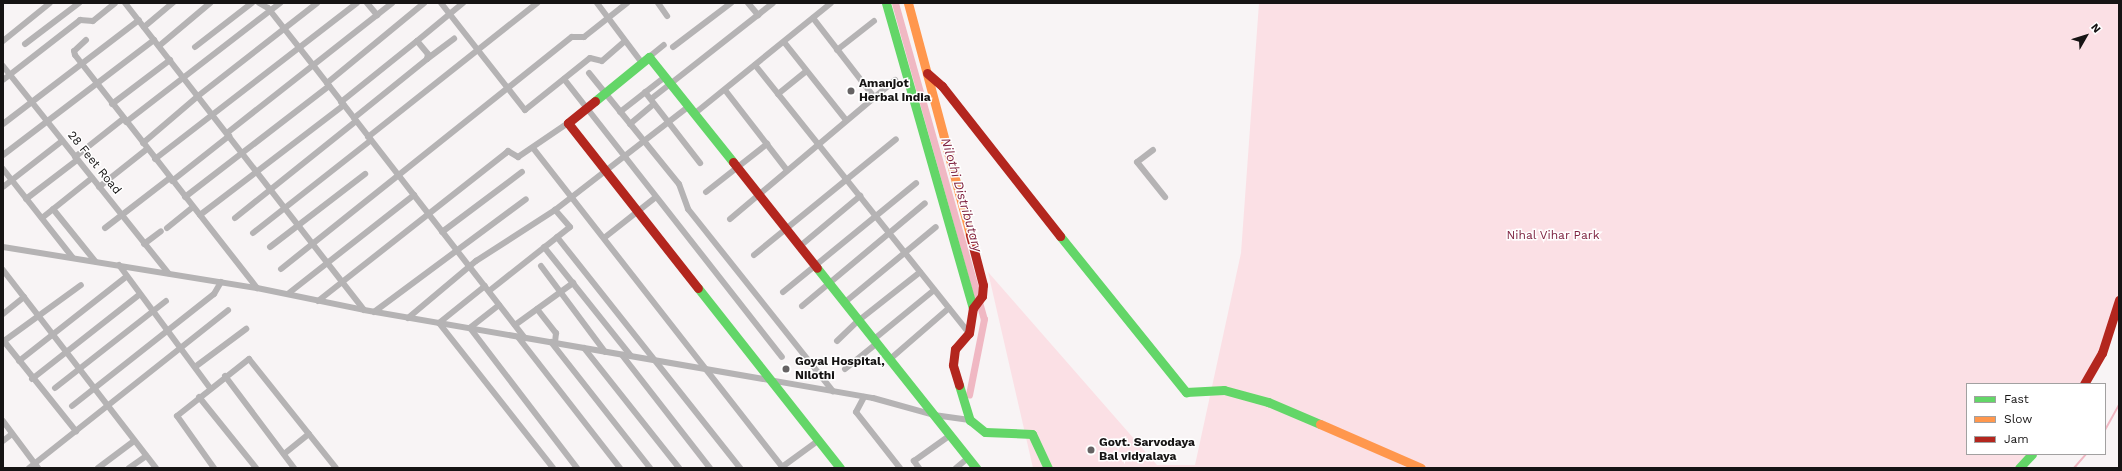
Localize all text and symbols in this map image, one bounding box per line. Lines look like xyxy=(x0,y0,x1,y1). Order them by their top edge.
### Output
north arrow xyxy=(2066,16,2106,56)
text: N xyxy=(2088,21,2103,35)
place label: Amanjot Herbal India xyxy=(859,77,931,105)
marker: Amanjot Herbal India xyxy=(846,86,856,96)
street label: 28 Feet Road xyxy=(64,128,124,198)
water label: Nilothi Distributary xyxy=(937,136,985,254)
park label: Nihal Vihar Park xyxy=(1506,229,1600,243)
place label: Goyal Hospital, Nilothi xyxy=(795,355,885,383)
marker: Goyal Hospital, Nilothi xyxy=(780,363,792,375)
legend xyxy=(1966,383,2106,455)
text: Fast xyxy=(2004,392,2029,406)
text: Slow xyxy=(2004,412,2032,426)
text: Jam xyxy=(2004,432,2029,446)
place label: Govt. Sarvodaya Bal vidyalaya xyxy=(1099,436,1195,464)
marker: Govt. Sarvodaya Bal vidyalaya xyxy=(1086,445,1096,455)

